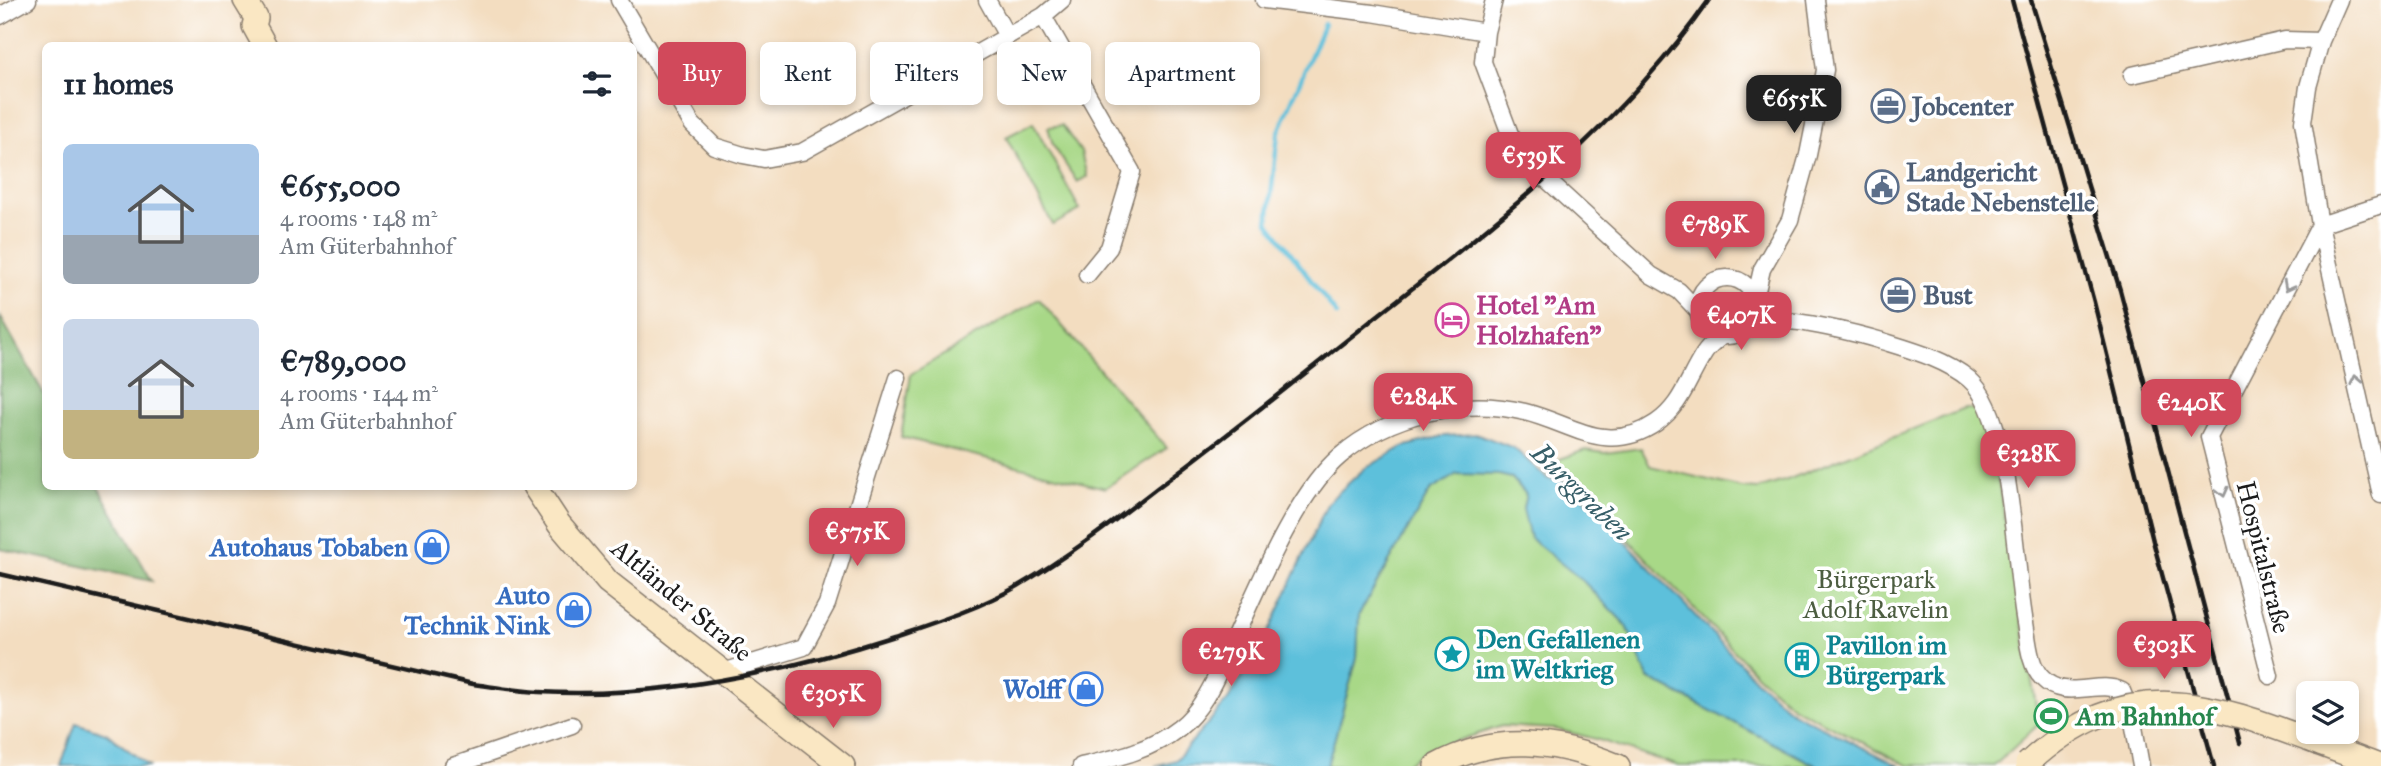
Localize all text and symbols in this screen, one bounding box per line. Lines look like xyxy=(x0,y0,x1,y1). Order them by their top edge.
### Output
chip: Buy xyxy=(658,42,746,105)
chip: Rent xyxy=(760,42,856,105)
chip: Filters xyxy=(870,42,983,105)
chip: New xyxy=(997,42,1091,105)
chip: Apartment xyxy=(1105,42,1260,105)
icon: filters xyxy=(578,65,616,103)
text: 11 homes xyxy=(63,66,174,102)
pin: €655K xyxy=(1745,76,1843,135)
text: €655K xyxy=(1762,84,1826,112)
office icon: Jobcenter xyxy=(1869,87,1907,125)
place label: Jobcenter xyxy=(1909,90,2015,123)
pin: €539K xyxy=(1484,132,1582,192)
text: €539K xyxy=(1502,141,1564,169)
place label: Landgericht Stade Nebenstelle xyxy=(1906,156,2095,218)
text: €655,000 xyxy=(280,168,401,204)
public building icon: Landgericht Stade Nebenstelle xyxy=(1863,168,1901,206)
icon: home xyxy=(119,172,203,256)
pin: €789K xyxy=(1666,202,1764,261)
text: 4 rooms · 148 m² xyxy=(280,204,437,232)
text: €789K xyxy=(1681,210,1749,238)
text: Am Güterbahnhof xyxy=(280,232,453,260)
office icon: Bust xyxy=(1879,276,1917,314)
place label: Bust xyxy=(1923,279,1974,311)
one-way arrow xyxy=(2283,279,2297,291)
place label: Hotel "Am Holzhafen" xyxy=(1476,289,1601,351)
pin: €407K xyxy=(1692,292,1790,352)
hotel icon: Hotel "Am Holzhafen" xyxy=(1433,301,1471,339)
text: €407K xyxy=(1707,301,1775,329)
text: €789,000 xyxy=(280,343,406,379)
icon: home xyxy=(119,347,203,431)
pin: €284K xyxy=(1374,374,1472,433)
one-way arrow xyxy=(2349,374,2364,386)
text: 4 rooms · 144 m² xyxy=(280,379,438,407)
pin: €240K xyxy=(2142,380,2240,439)
text: €284K xyxy=(1390,382,1456,410)
text: €240K xyxy=(2157,388,2225,416)
text: Am Güterbahnhof xyxy=(280,407,453,435)
pin: €328K xyxy=(1979,430,2077,490)
water label: Burggraben xyxy=(1523,434,1640,549)
text: €328K xyxy=(1996,439,2060,467)
street label: Hospitalstraße xyxy=(2230,477,2298,637)
one-way arrow xyxy=(2215,486,2229,498)
pin: €575K xyxy=(808,508,906,568)
text: €575K xyxy=(825,517,889,545)
shop icon: Autohaus Tobaben xyxy=(413,528,451,566)
place label: Autohaus Tobaben xyxy=(208,531,408,563)
street label: Altländer Straße xyxy=(604,531,759,668)
park label: Bürgerpark Adolf Ravelin xyxy=(1802,563,1949,625)
place label: Auto Technik Nink xyxy=(403,579,551,641)
shop icon: Auto Technik Nink xyxy=(555,591,593,629)
pin: €303K xyxy=(2115,622,2213,681)
place label: Den Gefallenen im Weltkrieg xyxy=(1476,623,1640,686)
pin: €279K xyxy=(1182,628,1280,688)
place label: Pavillon im Bürgerpark xyxy=(1826,629,1947,692)
text: €303K xyxy=(2133,630,2195,658)
place icon: Den Gefallenen im Weltkrieg xyxy=(1433,635,1471,673)
text: €279K xyxy=(1198,637,1264,665)
building icon: Pavillon im Bürgerpark xyxy=(1783,641,1821,679)
pin: €305K xyxy=(784,670,882,730)
shop icon: Wolff xyxy=(1067,670,1105,708)
place label: Wolff xyxy=(1003,673,1066,705)
text: €305K xyxy=(801,679,865,707)
map controls xyxy=(2296,681,2359,744)
button: layers xyxy=(2296,681,2359,744)
sports icon: Am Bahnhof xyxy=(2032,697,2070,735)
place label: Am Bahnhof xyxy=(2074,700,2218,732)

